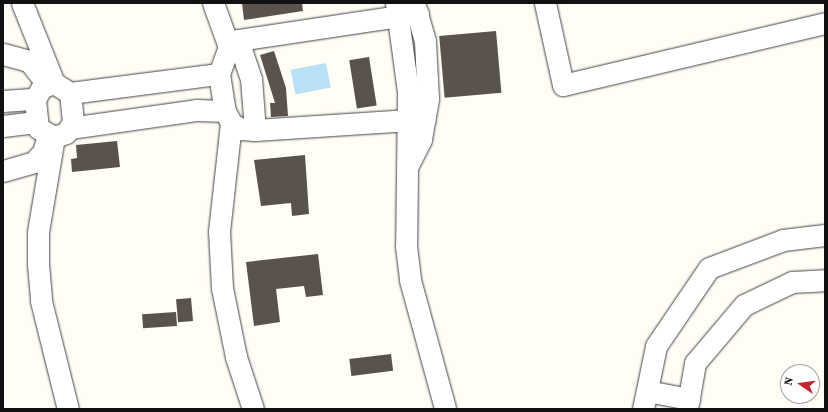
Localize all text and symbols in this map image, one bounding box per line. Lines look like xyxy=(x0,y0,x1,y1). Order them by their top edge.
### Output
north arrow xyxy=(780,364,820,404)
text: N xyxy=(781,376,797,387)

